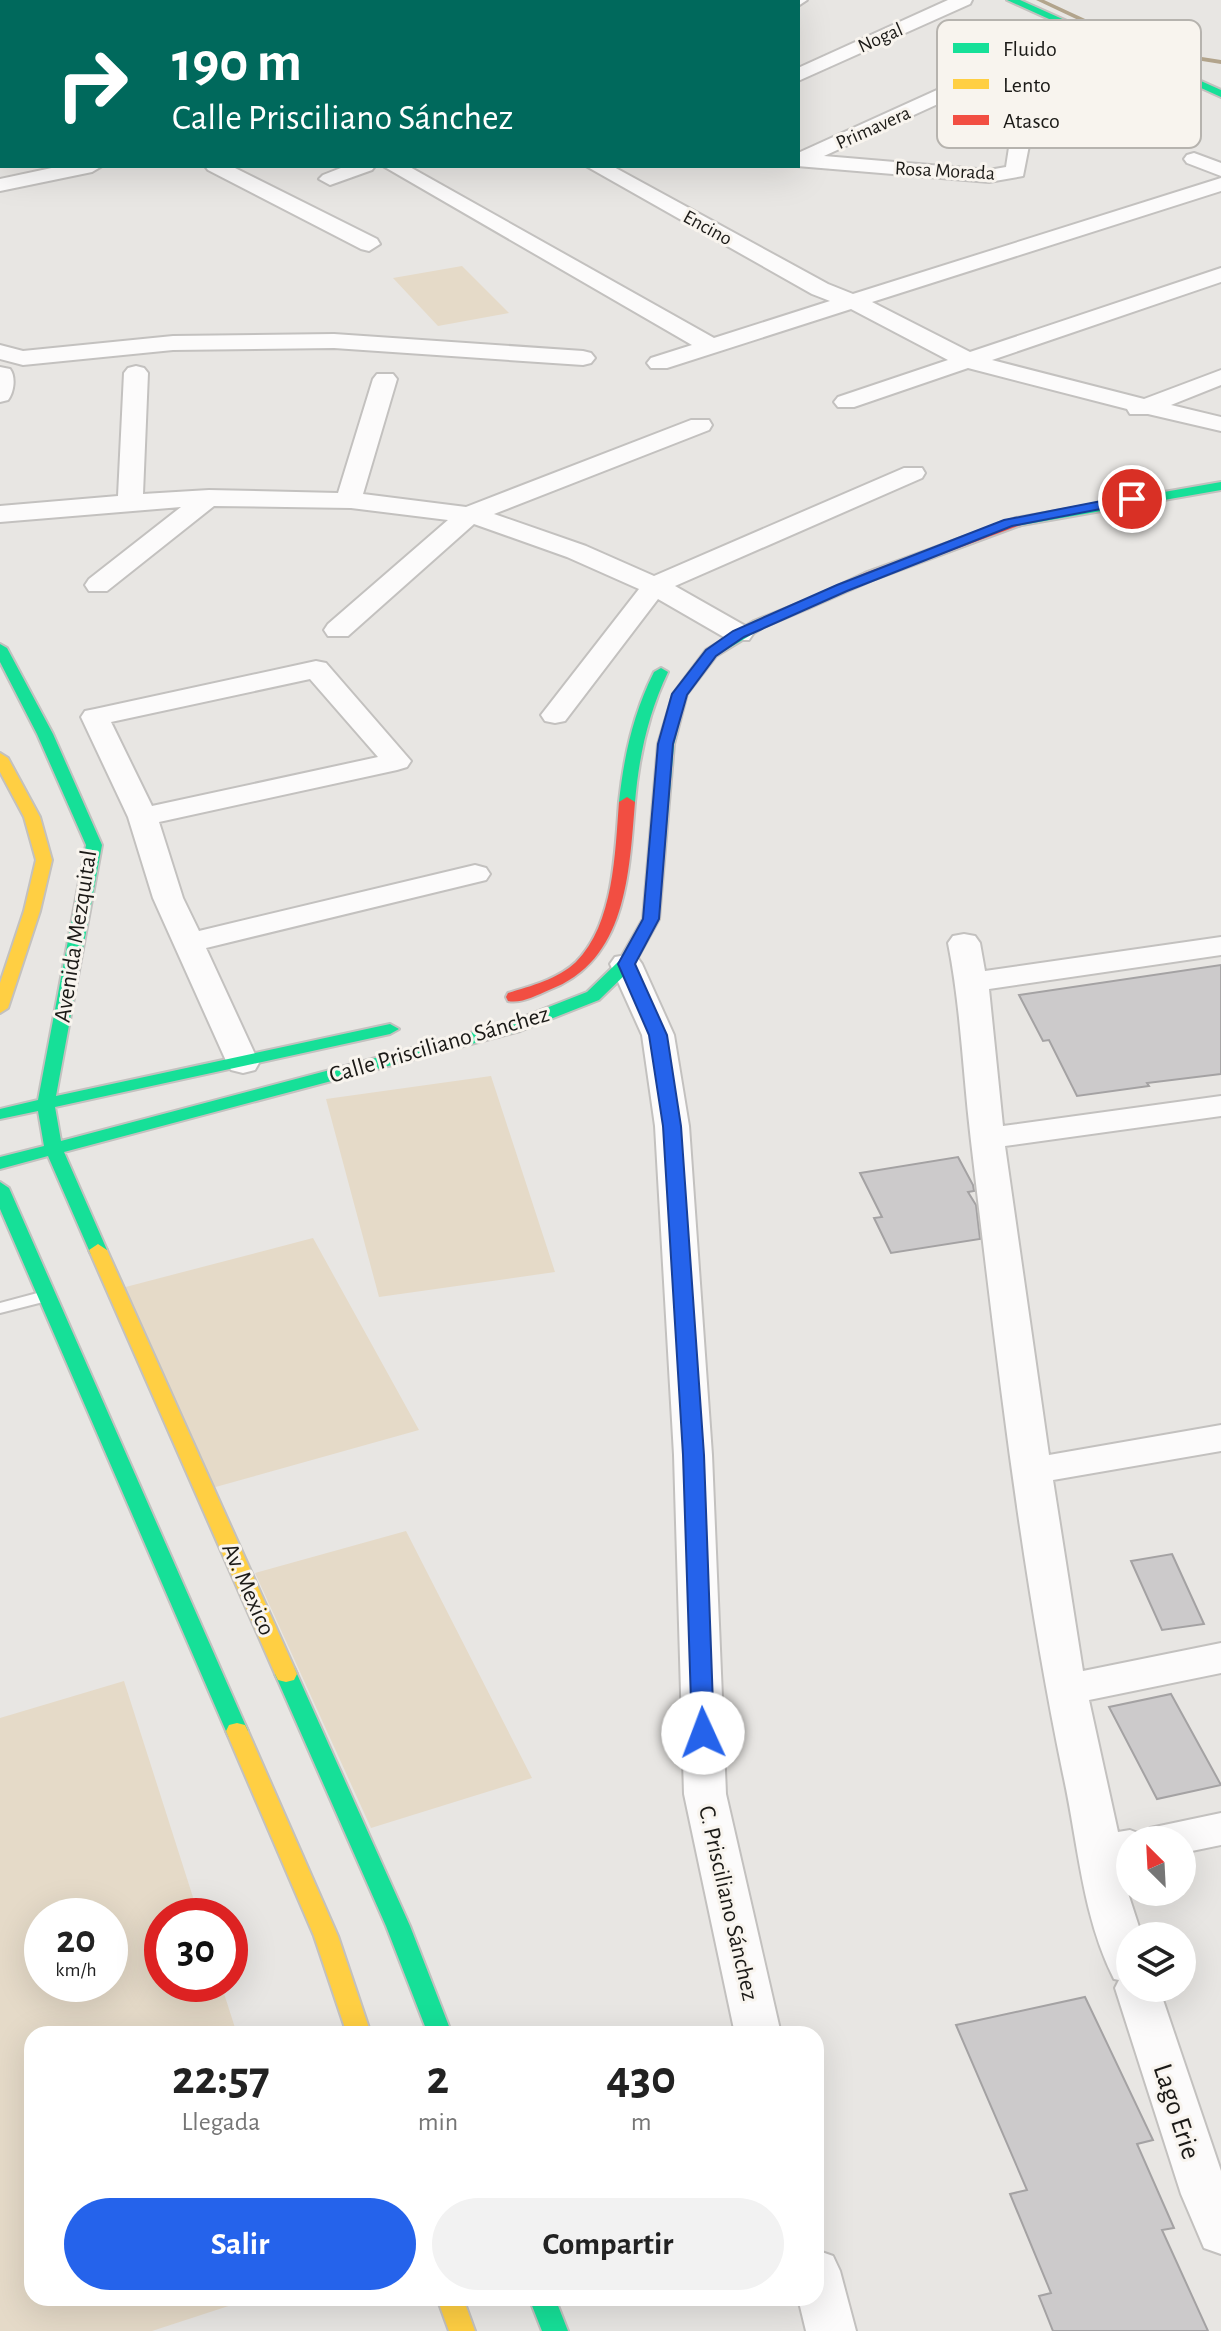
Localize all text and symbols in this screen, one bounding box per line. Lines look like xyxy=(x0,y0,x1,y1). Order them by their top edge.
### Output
street label: Nogal xyxy=(855,19,906,57)
legend xyxy=(937,20,1201,148)
icon: right xyxy=(40,32,144,136)
text: 190 m xyxy=(172,35,302,91)
text: Fluido xyxy=(1003,38,1057,60)
text: Lento xyxy=(1003,74,1051,96)
text: Calle Prisciliano Sánchez xyxy=(172,100,513,136)
street label: Primavera xyxy=(833,103,914,153)
text: Atasco xyxy=(1003,110,1060,132)
street label: Rosa Morada xyxy=(894,158,996,184)
street label: Encino xyxy=(680,206,735,249)
pin xyxy=(1098,465,1166,533)
icon: arrive xyxy=(1110,477,1154,521)
street label: Avenida Mezquital xyxy=(51,848,101,1024)
street label: Calle Prisciliano Sánchez xyxy=(327,1002,552,1088)
street label: Av. Mexico xyxy=(217,1540,279,1639)
position arrow xyxy=(661,1691,745,1775)
street label: C. Prisciliano Sánchez xyxy=(694,1804,762,2003)
north arrow xyxy=(1116,1826,1196,1906)
map controls xyxy=(1116,1826,1196,2002)
speed limit sign: 30 xyxy=(144,1898,248,2002)
text: 20 xyxy=(56,1920,96,1960)
button: layers xyxy=(1116,1922,1196,2002)
text: km/h xyxy=(55,1960,97,1980)
text: 22:57 xyxy=(172,2055,270,2103)
text: 2 xyxy=(427,2055,449,2103)
text: 430 xyxy=(606,2055,676,2103)
street label: Lago Erie xyxy=(1148,2060,1205,2163)
text: Llegada xyxy=(181,2109,260,2135)
text: min xyxy=(418,2109,458,2135)
text: m xyxy=(631,2109,651,2135)
button: Salir xyxy=(64,2198,416,2290)
button: Compartir xyxy=(432,2198,784,2290)

